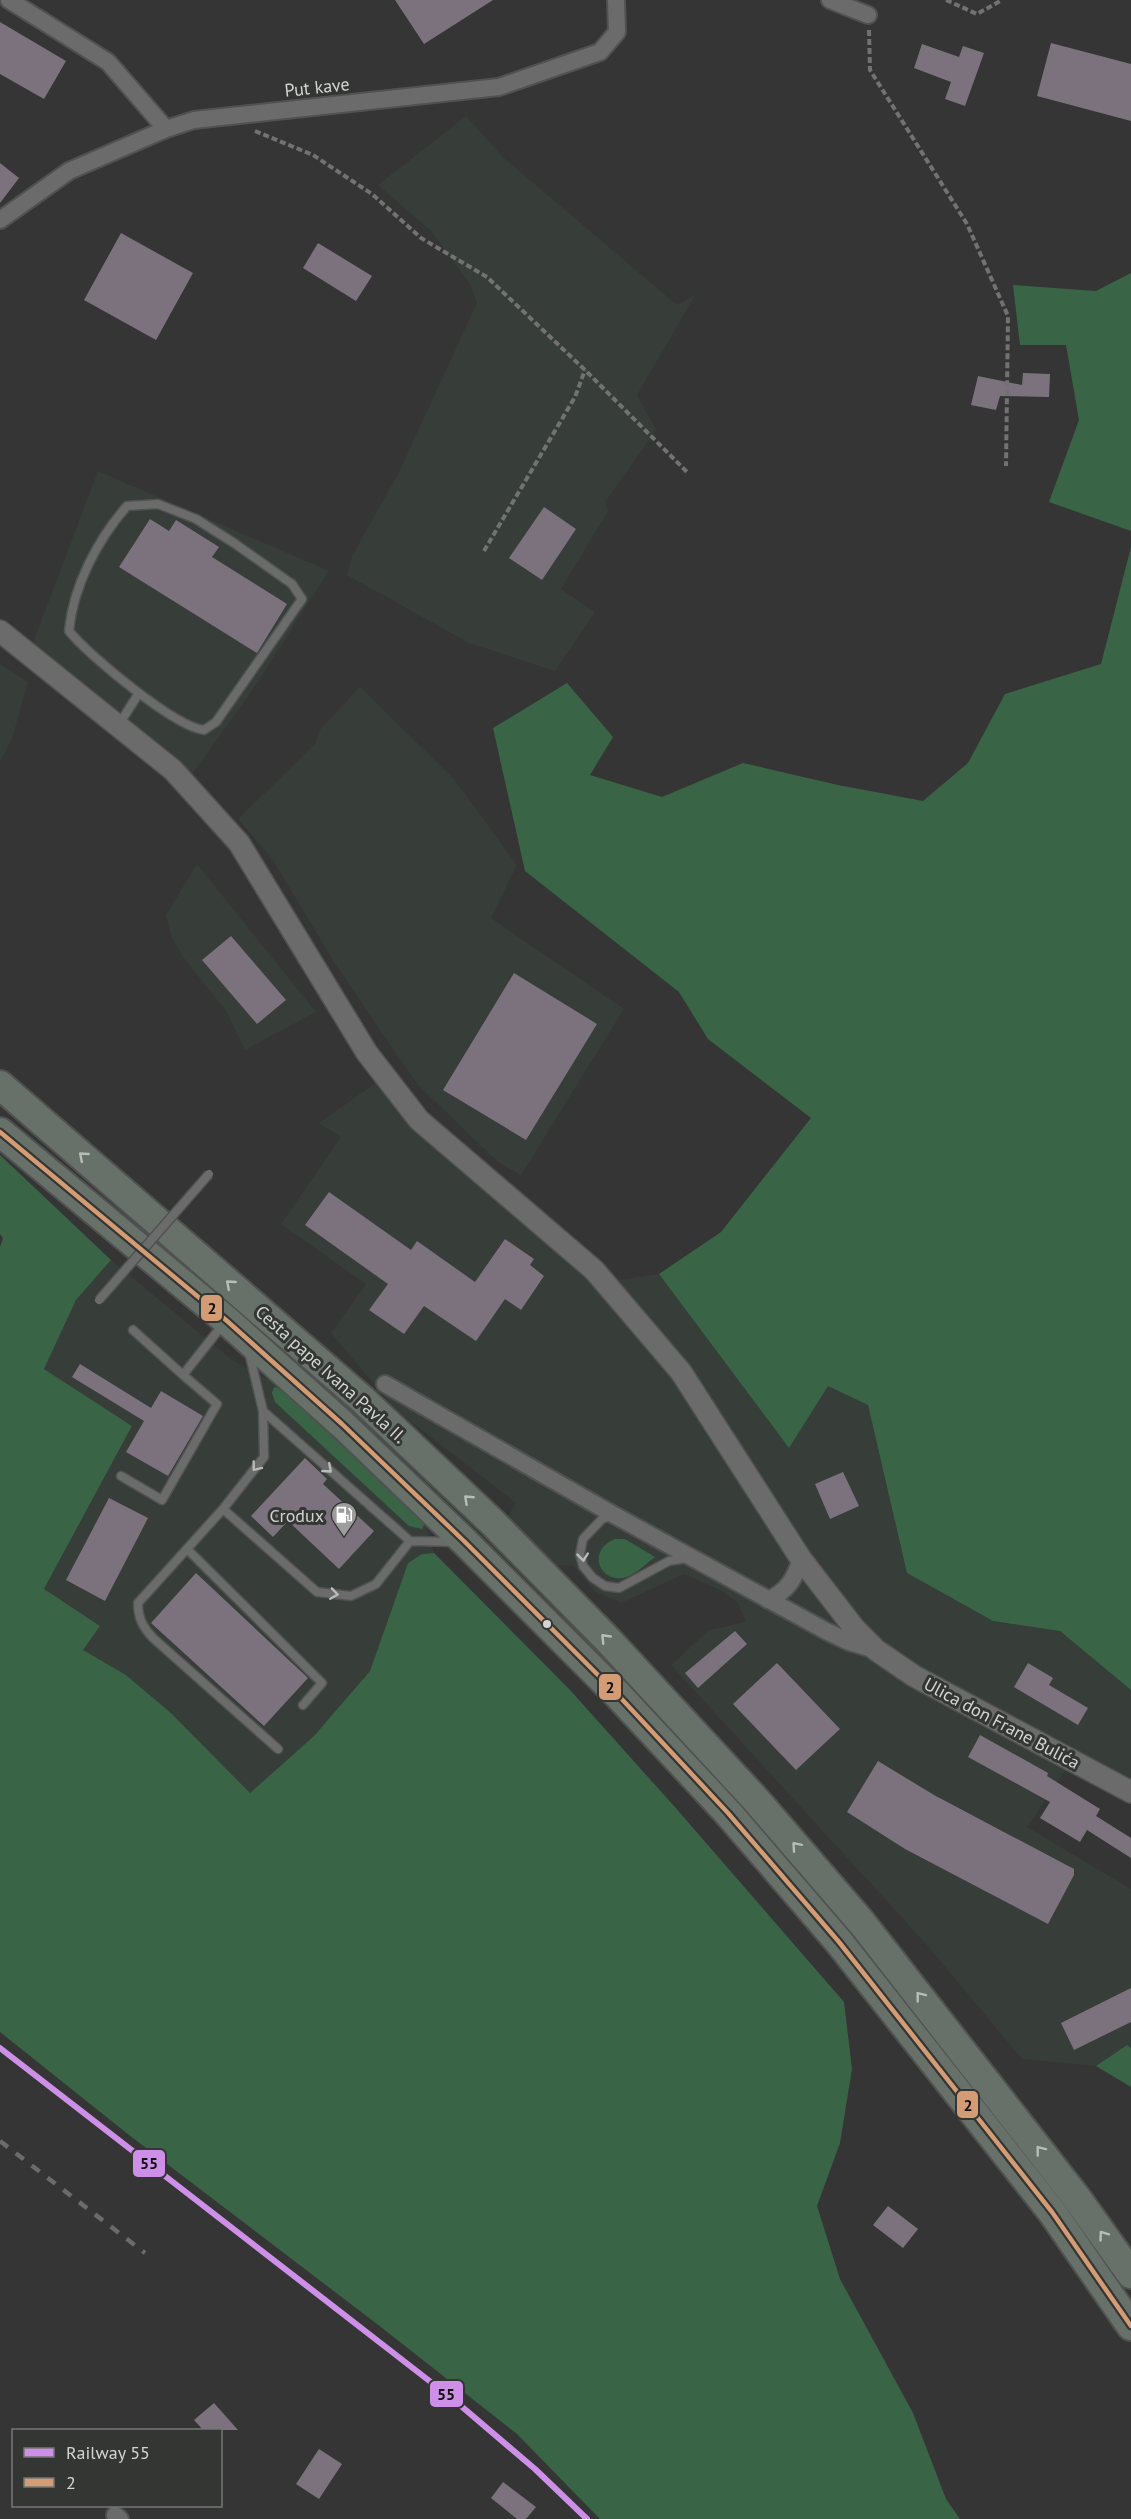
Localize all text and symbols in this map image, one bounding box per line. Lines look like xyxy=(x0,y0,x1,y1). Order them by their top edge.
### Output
street label: Put kave xyxy=(283,72,351,102)
one-way arrow xyxy=(79,1152,90,1163)
one-way arrow xyxy=(226,1280,237,1291)
line badge: 2 xyxy=(200,1294,223,1322)
text: 2 xyxy=(207,1298,217,1318)
street label: Cesta pape Ivana Pavla II. xyxy=(251,1300,411,1448)
one-way arrow xyxy=(253,1460,264,1471)
one-way arrow xyxy=(321,1462,332,1473)
one-way arrow xyxy=(464,1495,475,1506)
fuel station icon: Crodux xyxy=(329,1500,359,1538)
place label: Crodux xyxy=(270,1504,324,1527)
one-way arrow xyxy=(576,1552,589,1562)
one-way arrow xyxy=(329,1587,338,1600)
unlabelled marker xyxy=(541,1618,553,1630)
one-way arrow xyxy=(602,1634,613,1645)
street label: Ulica don Frane Bulića xyxy=(920,1672,1084,1774)
line badge: 2 xyxy=(598,1673,622,1701)
text: 2 xyxy=(605,1677,615,1697)
one-way arrow xyxy=(792,1842,803,1853)
one-way arrow xyxy=(916,1992,927,2003)
line badge: 2 xyxy=(956,2090,979,2119)
text: 2 xyxy=(963,2095,973,2115)
one-way arrow xyxy=(1036,2146,1047,2157)
line badge: 55 xyxy=(132,2149,166,2178)
text: 55 xyxy=(140,2153,158,2173)
one-way arrow xyxy=(1099,2231,1110,2242)
line badge: 55 xyxy=(429,2380,464,2408)
text: 55 xyxy=(437,2384,455,2404)
legend xyxy=(12,2429,222,2507)
text: Railway 55 xyxy=(66,2441,150,2464)
text: 2 xyxy=(66,2471,76,2494)

